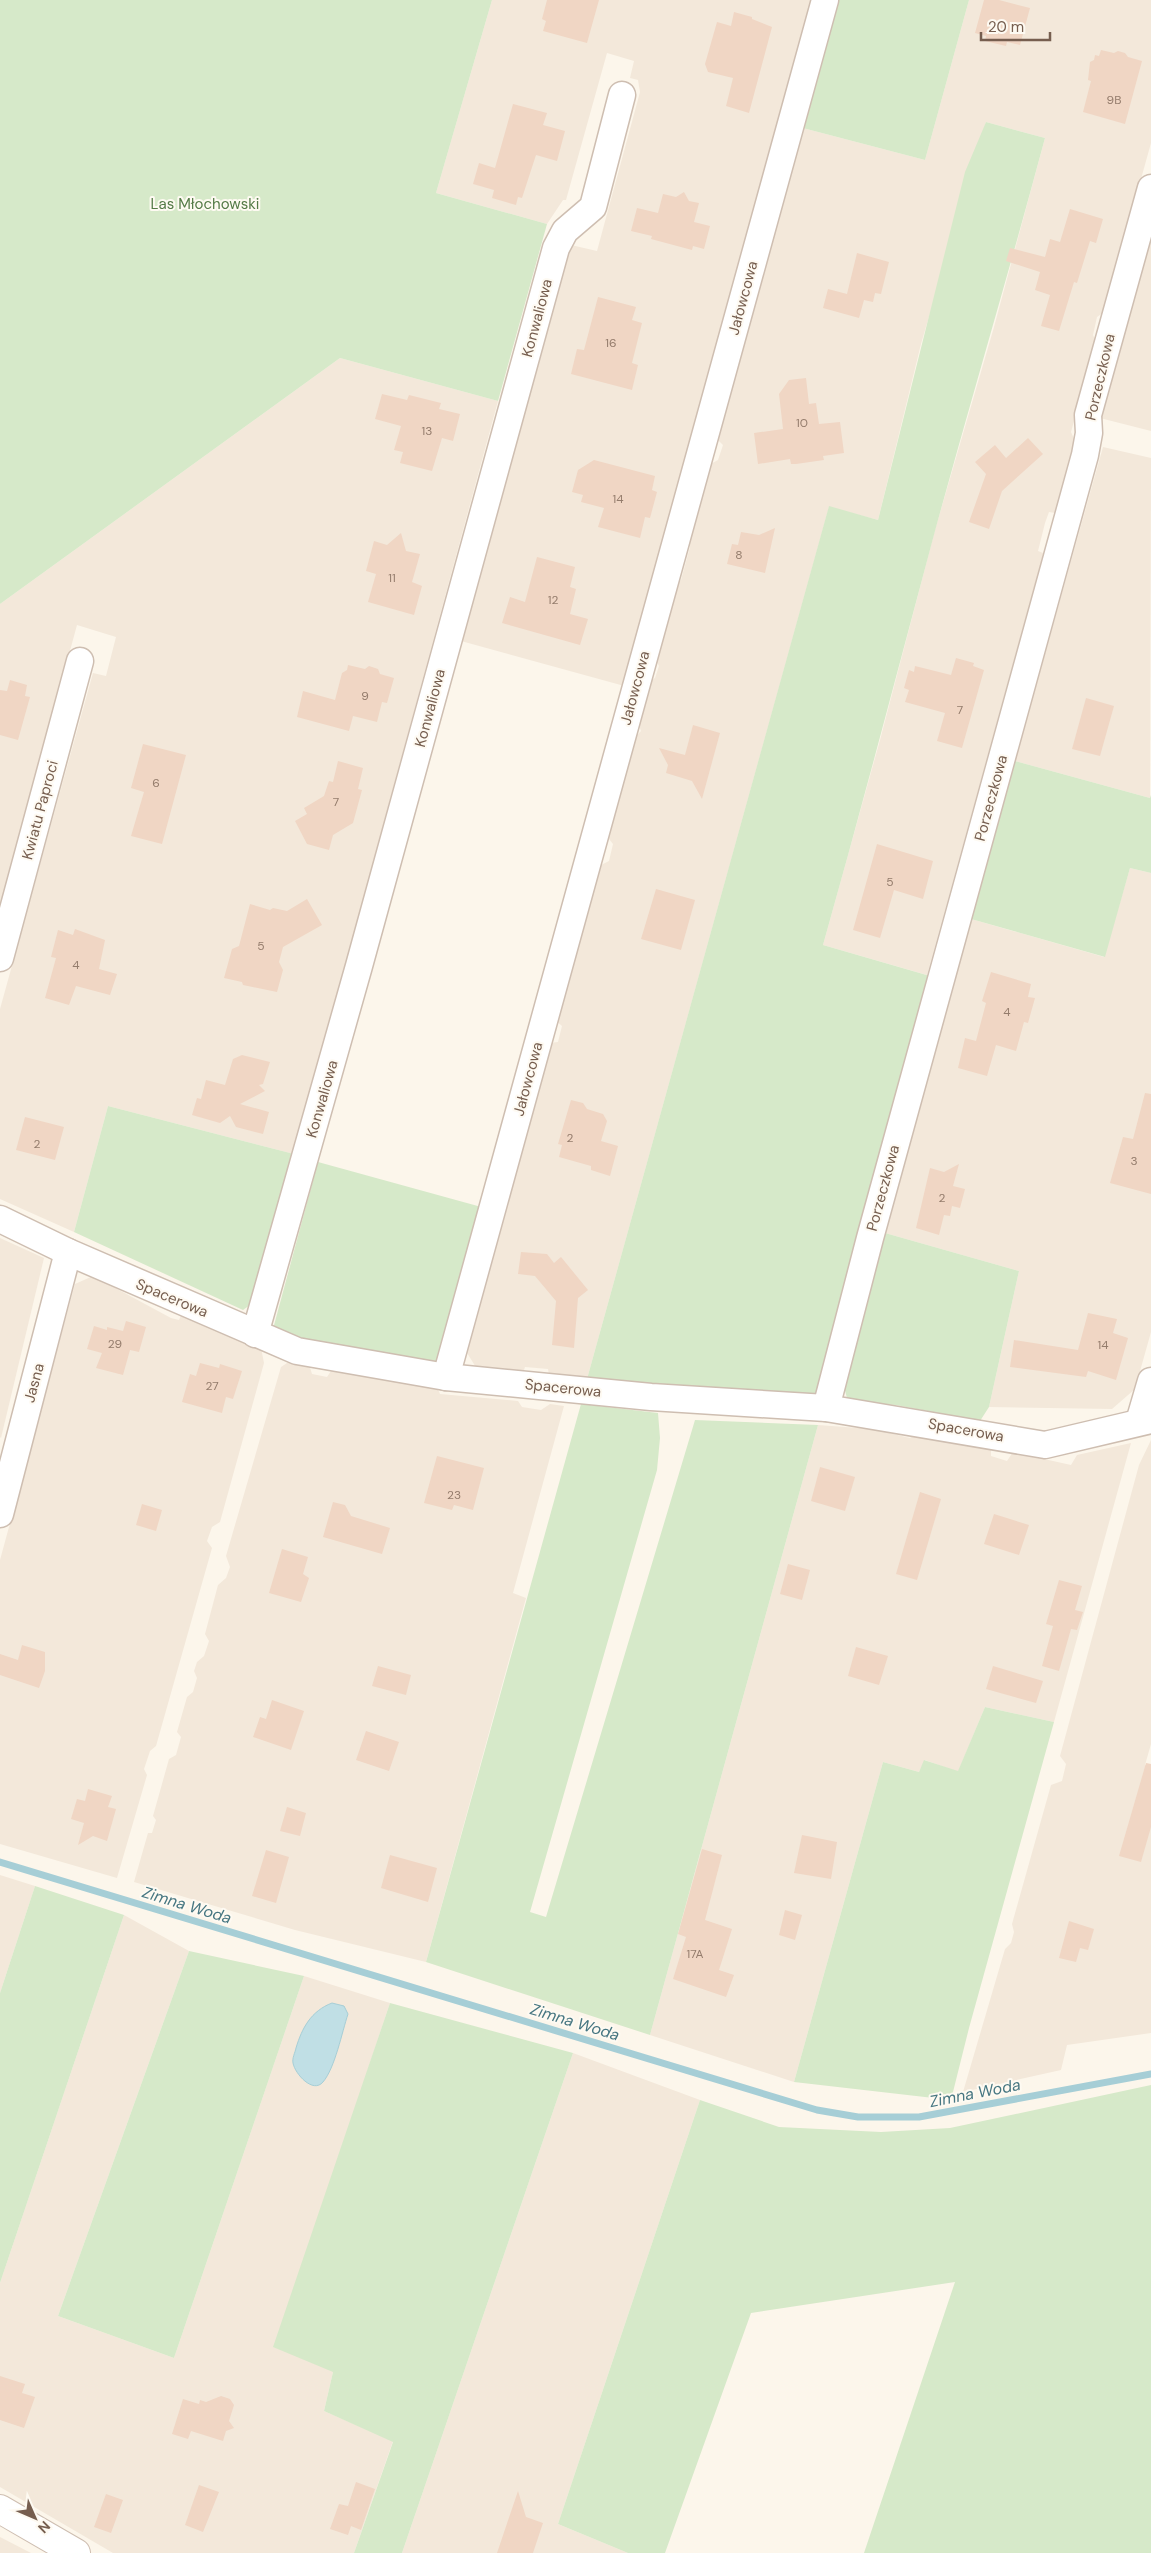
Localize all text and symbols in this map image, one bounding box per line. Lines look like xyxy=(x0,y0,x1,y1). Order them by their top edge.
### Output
scale bar xyxy=(981,10,1050,42)
text: 20 m xyxy=(988,17,1024,37)
house number: 9B xyxy=(1107,92,1121,108)
park label: Las Młochowski xyxy=(151,194,259,214)
street label: Jałowcowa xyxy=(724,259,762,337)
street label: Konwaliowa xyxy=(517,277,557,359)
street label: Porzeczkowa xyxy=(1080,332,1120,422)
house number: 16 xyxy=(605,335,617,351)
house number: 10 xyxy=(796,415,808,431)
house number: 13 xyxy=(422,423,432,439)
house number: 14 xyxy=(612,491,624,507)
house number: 8 xyxy=(735,547,743,563)
house number: 11 xyxy=(388,570,396,586)
house number: 12 xyxy=(548,592,558,608)
street label: Jałowcowa xyxy=(616,649,654,727)
street label: Konwaliowa xyxy=(410,667,450,749)
house number: 9 xyxy=(361,688,369,704)
house number: 7 xyxy=(957,702,963,718)
street label: Porzeczkowa xyxy=(970,753,1012,843)
street label: Kwiatu Paproci xyxy=(17,758,63,862)
house number: 6 xyxy=(152,775,160,791)
house number: 7 xyxy=(333,794,339,810)
house number: 5 xyxy=(886,874,894,890)
house number: 5 xyxy=(257,938,265,954)
house number: 4 xyxy=(72,957,80,973)
house number: 4 xyxy=(1003,1004,1011,1020)
street label: Jałowcowa xyxy=(509,1040,547,1118)
street label: Konwaliowa xyxy=(301,1058,343,1140)
house number: 2 xyxy=(567,1130,574,1146)
house number: 2 xyxy=(34,1136,41,1152)
street label: Porzeczkowa xyxy=(862,1143,904,1233)
house number: 3 xyxy=(1130,1153,1138,1169)
house number: 2 xyxy=(939,1190,946,1206)
street label: Spacerowa xyxy=(133,1274,211,1322)
house number: 29 xyxy=(108,1336,122,1352)
house number: 14 xyxy=(1097,1337,1109,1353)
street label: Jasna xyxy=(19,1361,49,1405)
street label: Spacerowa xyxy=(524,1374,602,1402)
house number: 27 xyxy=(205,1378,219,1394)
street label: Spacerowa xyxy=(927,1414,1005,1446)
house number: 23 xyxy=(447,1487,461,1503)
water label: Zimna Woda xyxy=(140,1881,234,1929)
house number: 17A xyxy=(686,1946,704,1962)
water label: Zimna Woda xyxy=(528,1998,622,2046)
water label: Zimna Woda xyxy=(928,2074,1022,2112)
north arrow xyxy=(10,2493,60,2543)
text: N xyxy=(34,2517,54,2537)

